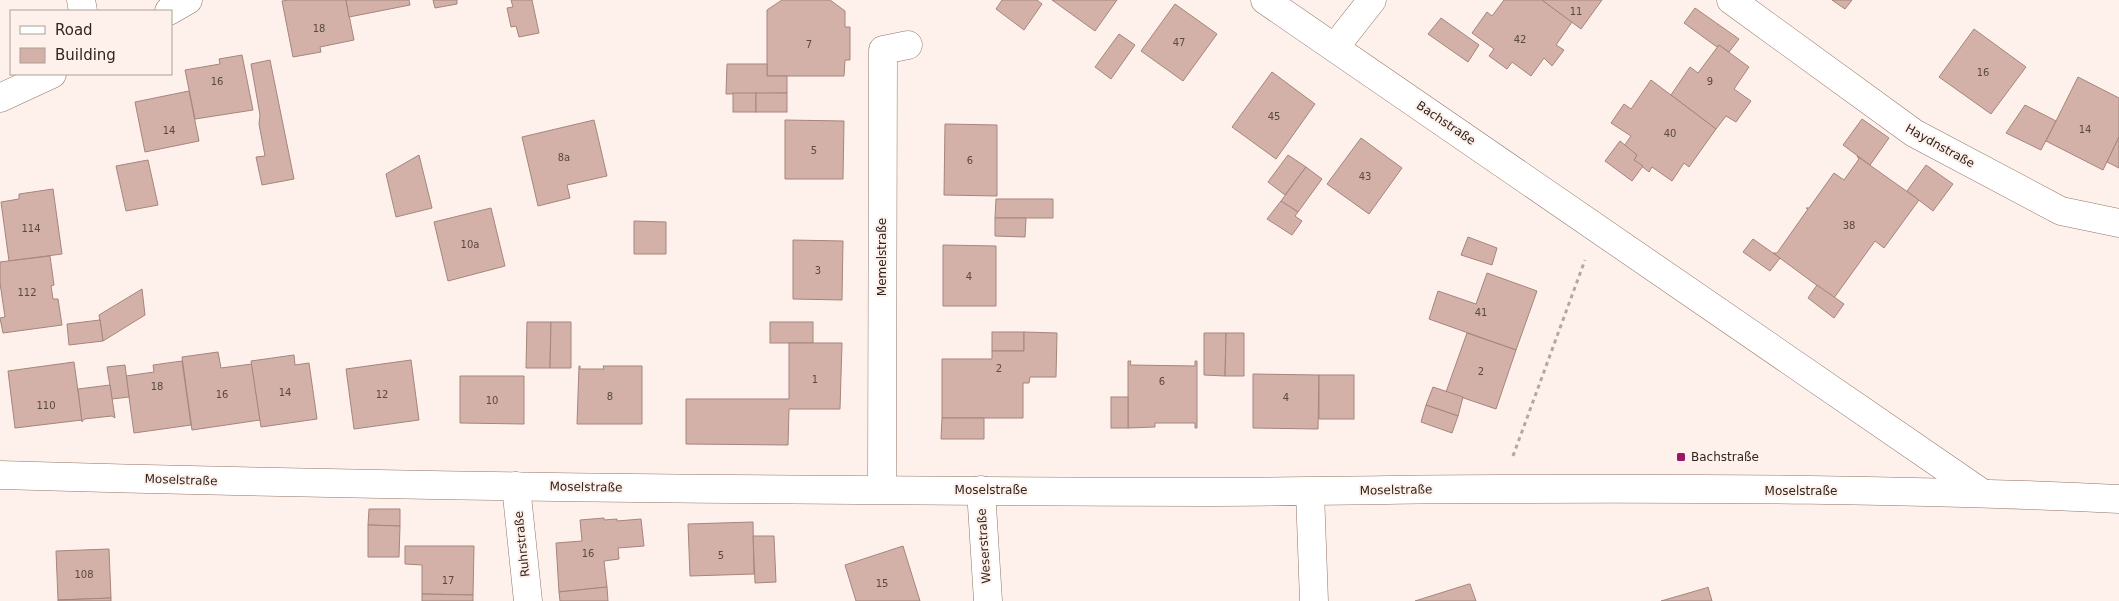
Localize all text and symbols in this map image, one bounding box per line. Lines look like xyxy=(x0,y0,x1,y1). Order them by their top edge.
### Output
house number: 11 xyxy=(1570,6,1582,17)
legend xyxy=(10,10,172,75)
text: Road xyxy=(55,21,93,39)
house number: 18 xyxy=(313,23,325,34)
house number: 42 xyxy=(1514,34,1526,45)
house number: 47 xyxy=(1173,37,1185,48)
house number: 7 xyxy=(806,39,812,50)
text: Building xyxy=(55,46,116,64)
house number: 16 xyxy=(1977,67,1989,78)
house number: 16 xyxy=(211,76,223,87)
house number: 9 xyxy=(1707,76,1713,87)
street label: Bachstraße xyxy=(1414,98,1478,148)
house number: 45 xyxy=(1268,111,1280,122)
street label: Haydnstraße xyxy=(1903,121,1977,171)
house number: 14 xyxy=(2079,124,2091,135)
house number: 14 xyxy=(163,125,175,136)
house number: 40 xyxy=(1664,128,1676,139)
house number: 5 xyxy=(811,145,817,156)
house number: 8a xyxy=(558,152,570,163)
house number: 6 xyxy=(967,155,973,166)
house number: 43 xyxy=(1359,171,1371,182)
street label: Memelstraße xyxy=(875,218,889,296)
house number: 38 xyxy=(1843,220,1855,231)
house number: 114 xyxy=(21,223,41,234)
house number: 10a xyxy=(461,239,479,250)
house number: 3 xyxy=(815,265,821,276)
house number: 4 xyxy=(966,271,972,282)
house number: 112 xyxy=(17,287,37,298)
house number: 41 xyxy=(1475,307,1487,318)
house number: 2 xyxy=(996,363,1002,374)
house number: 2 xyxy=(1478,366,1484,377)
house number: 1 xyxy=(812,374,818,385)
house number: 6 xyxy=(1159,376,1165,387)
house number: 18 xyxy=(151,381,163,392)
house number: 14 xyxy=(279,387,291,398)
house number: 16 xyxy=(216,389,228,400)
house number: 12 xyxy=(376,389,388,400)
house number: 8 xyxy=(607,391,613,402)
house number: 4 xyxy=(1283,392,1289,403)
house number: 10 xyxy=(486,395,498,406)
house number: 110 xyxy=(36,400,56,411)
place label: Bachstraße xyxy=(1691,450,1759,464)
marker: Bachstraße xyxy=(1675,451,1687,463)
street label: Moselstraße xyxy=(144,472,218,488)
street label: Moselstraße xyxy=(549,479,623,495)
street label: Moselstraße xyxy=(1359,482,1433,498)
street label: Moselstraße xyxy=(955,483,1027,497)
street label: Moselstraße xyxy=(1765,484,1837,498)
street label: Weserstraße xyxy=(974,508,994,584)
street label: Ruhrstraße xyxy=(512,510,532,578)
house number: 16 xyxy=(582,548,594,559)
house number: 5 xyxy=(718,550,724,561)
house number: 108 xyxy=(74,569,94,580)
house number: 17 xyxy=(442,575,454,586)
house number: 15 xyxy=(876,578,888,589)

